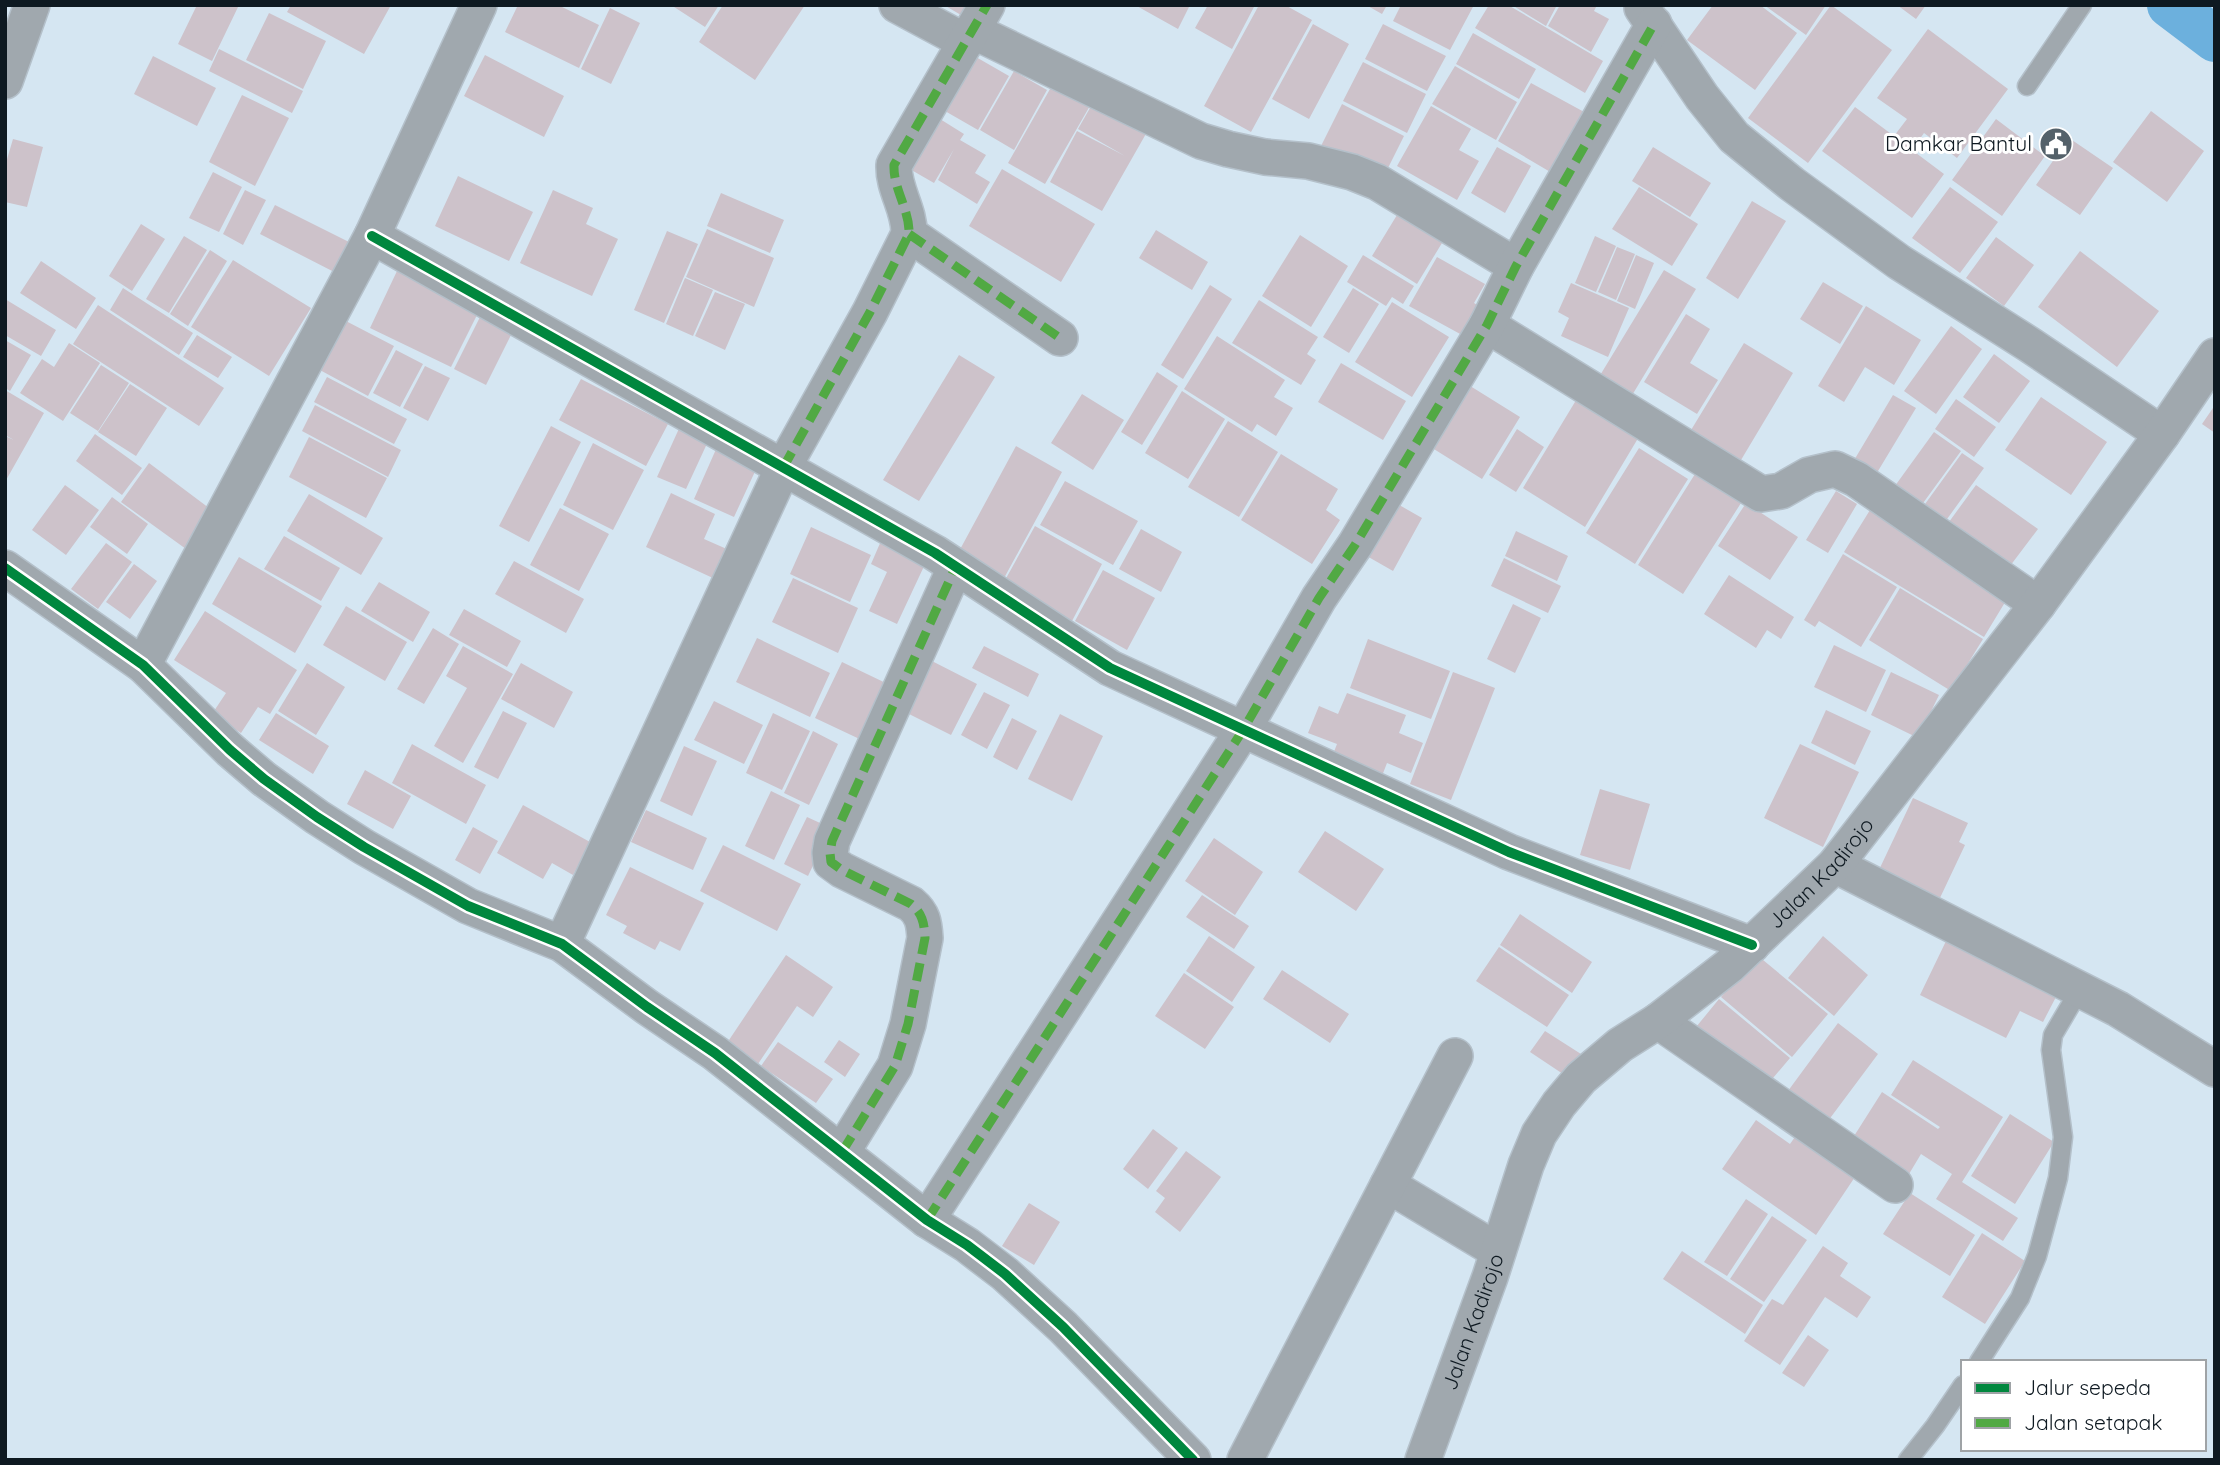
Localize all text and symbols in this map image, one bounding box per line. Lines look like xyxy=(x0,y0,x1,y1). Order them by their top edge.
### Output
public building icon: Damkar Bantul xyxy=(2037,125,2075,163)
place label: Damkar Bantul xyxy=(1885,130,2032,156)
street label: Jalan Kadirojo xyxy=(1762,812,1879,934)
street label: Jalan Kadirojo xyxy=(1436,1250,1509,1393)
legend xyxy=(1961,1360,2206,1451)
text: Jalur sepeda xyxy=(2024,1374,2151,1400)
text: Jalan setapak xyxy=(2024,1409,2162,1435)

